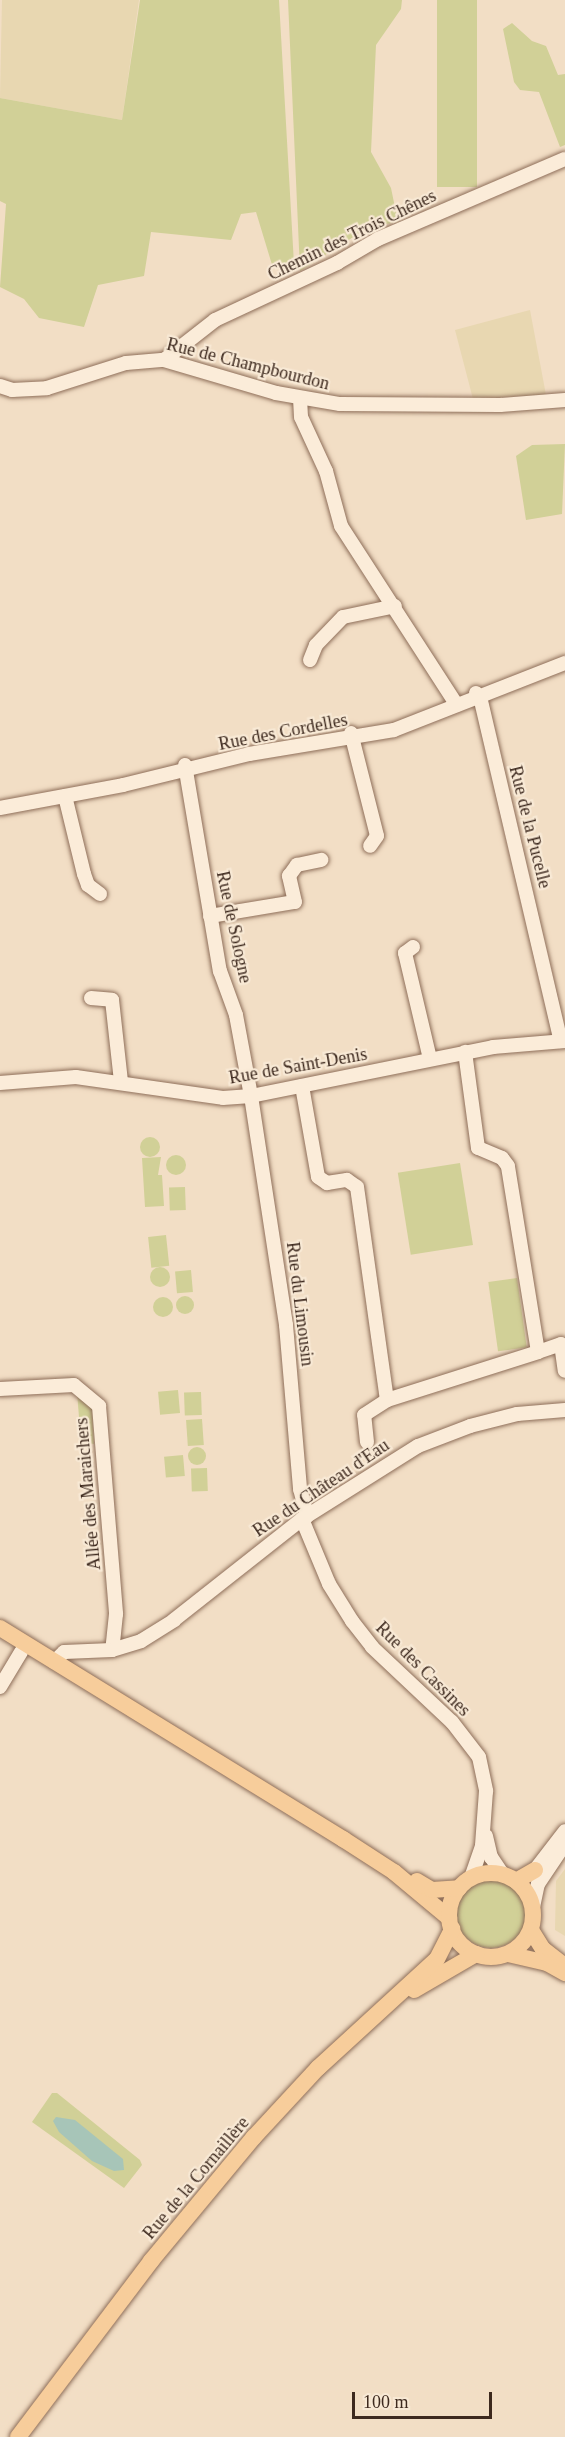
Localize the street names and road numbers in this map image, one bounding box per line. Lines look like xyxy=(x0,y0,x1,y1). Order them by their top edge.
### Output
street label: Chemin des Trois Chênes xyxy=(264,185,440,285)
street label: Rue de Champbourdon xyxy=(164,333,332,395)
street label: Rue des Cordelles xyxy=(217,709,349,755)
street label: Rue de la Pucelle xyxy=(504,764,556,890)
street label: Rue de Sologne xyxy=(212,869,256,985)
street label: Rue de Saint-Denis xyxy=(227,1043,369,1089)
street label: Rue du Limousin xyxy=(282,1241,318,1367)
street label: Allée des Maraichers xyxy=(71,1417,105,1571)
street label: Rue du Château d'Eau xyxy=(249,1434,393,1542)
street label: Rue des Cassines xyxy=(371,1617,475,1721)
street label: Rue de la Cornaillère xyxy=(138,2112,254,2244)

